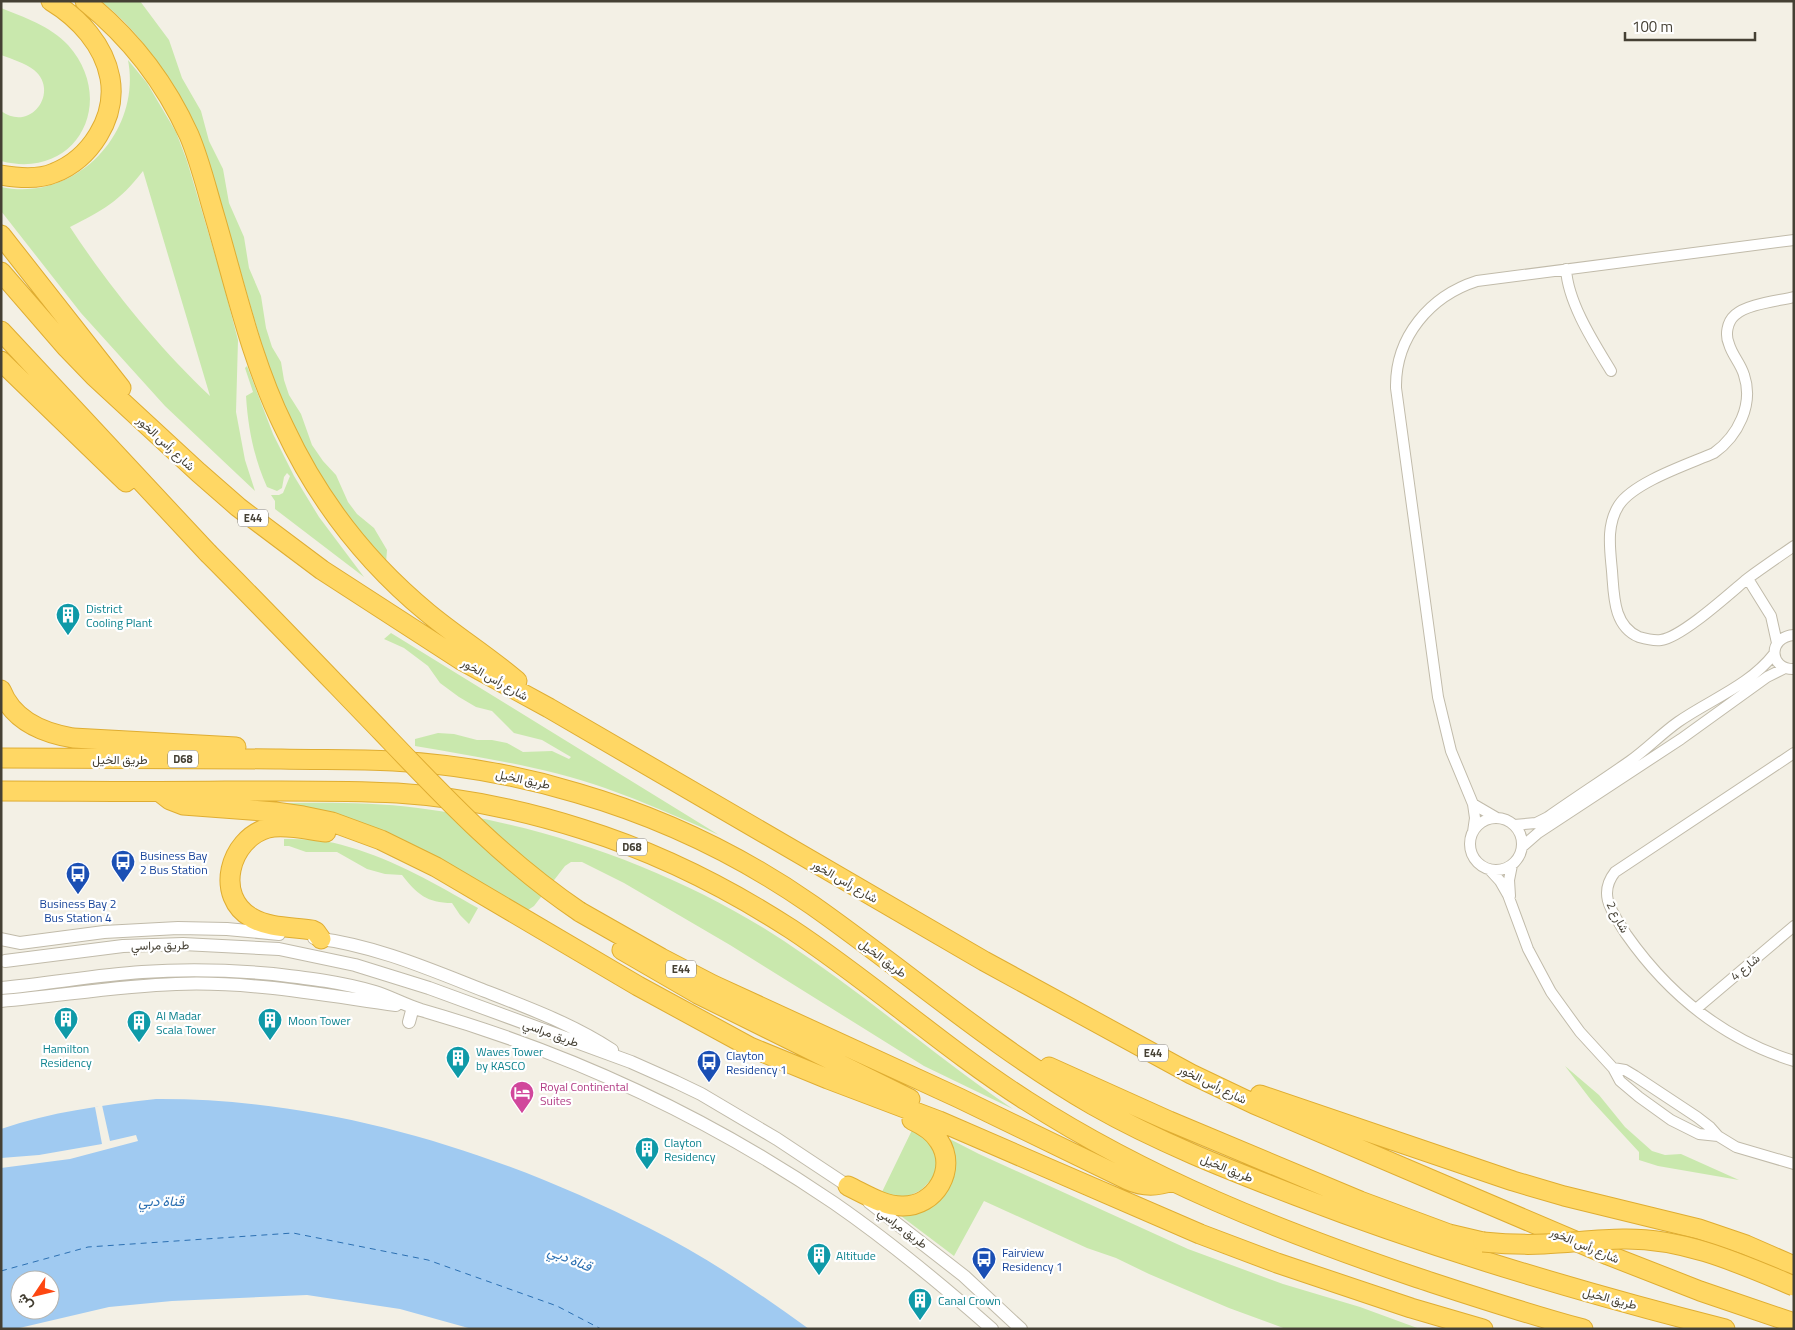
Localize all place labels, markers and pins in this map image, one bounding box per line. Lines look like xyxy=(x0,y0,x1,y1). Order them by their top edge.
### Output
place label: District Cooling Plant xyxy=(86,599,153,632)
building icon: District Cooling Plant xyxy=(55,602,81,636)
place label: Business Bay 2 Bus Station xyxy=(140,846,208,879)
bus stop icon: Business Bay 2 Bus Station xyxy=(110,849,136,883)
bus stop icon: Business Bay 2 Bus Station 4 xyxy=(65,861,91,895)
place label: Business Bay 2 Bus Station 4 xyxy=(40,894,116,927)
building icon: Hamilton Residency xyxy=(53,1006,79,1040)
place label: Al Madar Scala Tower xyxy=(156,1006,216,1039)
building icon: Moon Tower xyxy=(257,1007,283,1041)
building icon: Al Madar Scala Tower xyxy=(126,1009,152,1043)
place label: Moon Tower xyxy=(288,1011,351,1030)
place label: Hamilton Residency xyxy=(40,1039,92,1072)
place label: Waves Tower by KASCO xyxy=(476,1042,543,1075)
building icon: Waves Tower by KASCO xyxy=(445,1045,471,1079)
place label: Clayton Residency 1 xyxy=(726,1046,787,1079)
bus stop icon: Clayton Residency 1 xyxy=(696,1049,722,1083)
place label: Royal Continental Suites xyxy=(540,1077,629,1110)
hotel icon: Royal Continental Suites xyxy=(509,1080,535,1114)
place label: Clayton Residency xyxy=(664,1133,716,1166)
building icon: Clayton Residency xyxy=(634,1136,660,1170)
building icon: Altitude xyxy=(806,1242,832,1276)
place label: Fairview Residency 1 xyxy=(1002,1243,1063,1276)
place label: Altitude xyxy=(836,1246,876,1265)
bus stop icon: Fairview Residency 1 xyxy=(971,1246,997,1280)
building icon: Canal Crown xyxy=(907,1287,933,1321)
place label: Canal Crown xyxy=(938,1291,1001,1310)

